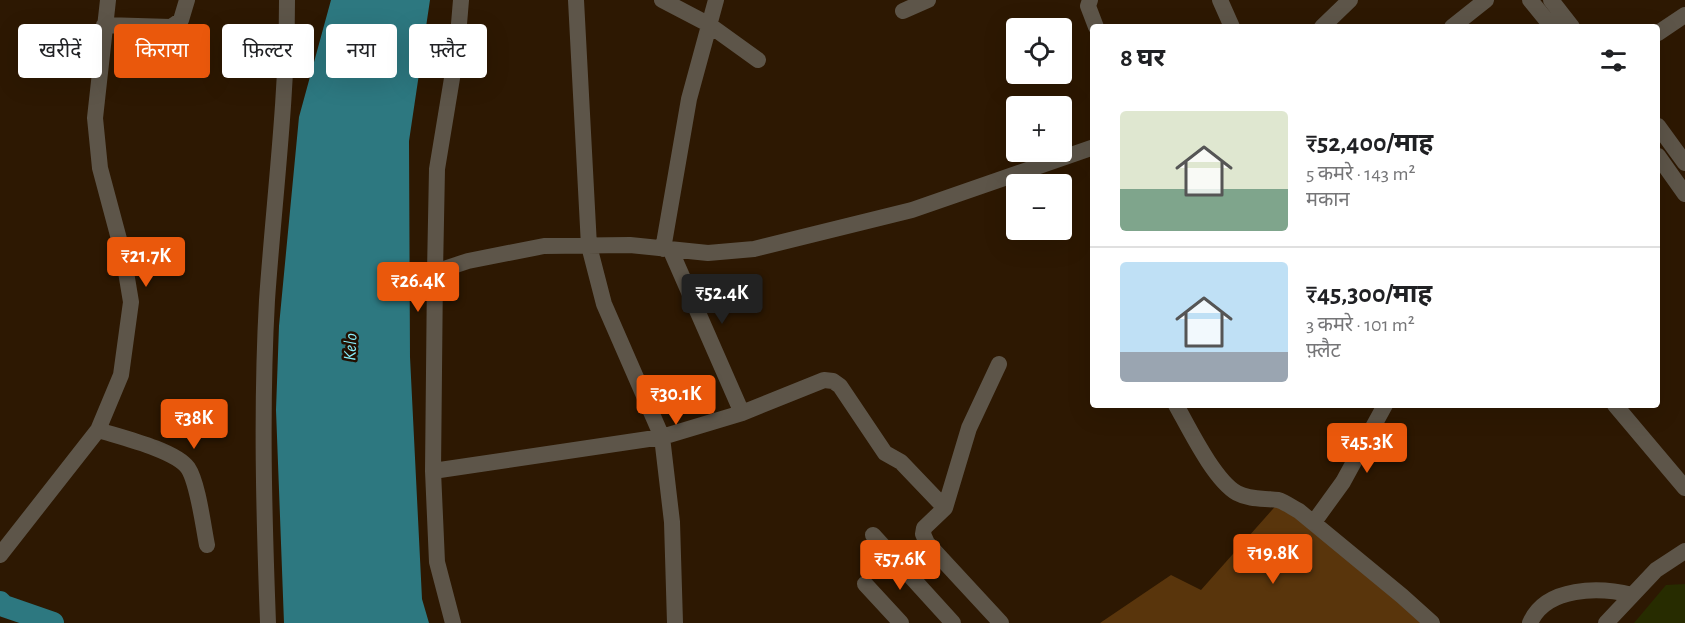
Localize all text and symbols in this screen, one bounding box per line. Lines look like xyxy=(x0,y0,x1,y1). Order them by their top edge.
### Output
map controls xyxy=(1006,18,1072,240)
button: locate xyxy=(1006,18,1072,84)
chip: खरीदें xyxy=(18,24,102,78)
chip: किराया xyxy=(114,24,210,78)
chip: फ़िल्टर xyxy=(222,24,314,78)
chip: नया xyxy=(326,24,397,78)
chip: फ़्लैट xyxy=(409,24,487,78)
icon: filters xyxy=(1597,44,1630,77)
text: 8 घर xyxy=(1120,45,1165,71)
button: + xyxy=(1006,96,1072,162)
text: ₹52,400/माह xyxy=(1306,130,1433,156)
icon: home xyxy=(1168,135,1240,207)
text: 5 कमरे · 143 m² xyxy=(1306,164,1415,184)
button: − xyxy=(1006,174,1072,240)
text: मकान xyxy=(1306,190,1350,210)
pin: ₹21.7K xyxy=(97,237,195,288)
text: ₹21.7K xyxy=(121,246,171,266)
pin: ₹26.4K xyxy=(369,262,467,313)
text: ₹26.4K xyxy=(391,271,445,291)
pin: ₹52.4K xyxy=(673,274,771,325)
text: ₹45,300/माह xyxy=(1306,281,1432,307)
text: ₹52.4K xyxy=(696,283,748,303)
icon: home xyxy=(1168,286,1240,358)
text: 3 कमरे · 101 m² xyxy=(1306,315,1415,335)
water label: Kelo xyxy=(341,333,361,361)
text: फ़्लैट xyxy=(1306,341,1341,361)
pin: ₹30.1K xyxy=(627,375,725,426)
text: ₹30.1K xyxy=(651,384,701,404)
pin: ₹38K xyxy=(158,399,230,450)
text: ₹38K xyxy=(175,408,213,428)
pin: ₹45.3K xyxy=(1318,423,1416,474)
text: ₹45.3K xyxy=(1341,432,1393,452)
pin: ₹19.8K xyxy=(1224,534,1322,585)
pin: ₹57.6K xyxy=(851,540,949,591)
text: ₹19.8K xyxy=(1247,543,1299,563)
text: ₹57.6K xyxy=(874,549,926,569)

